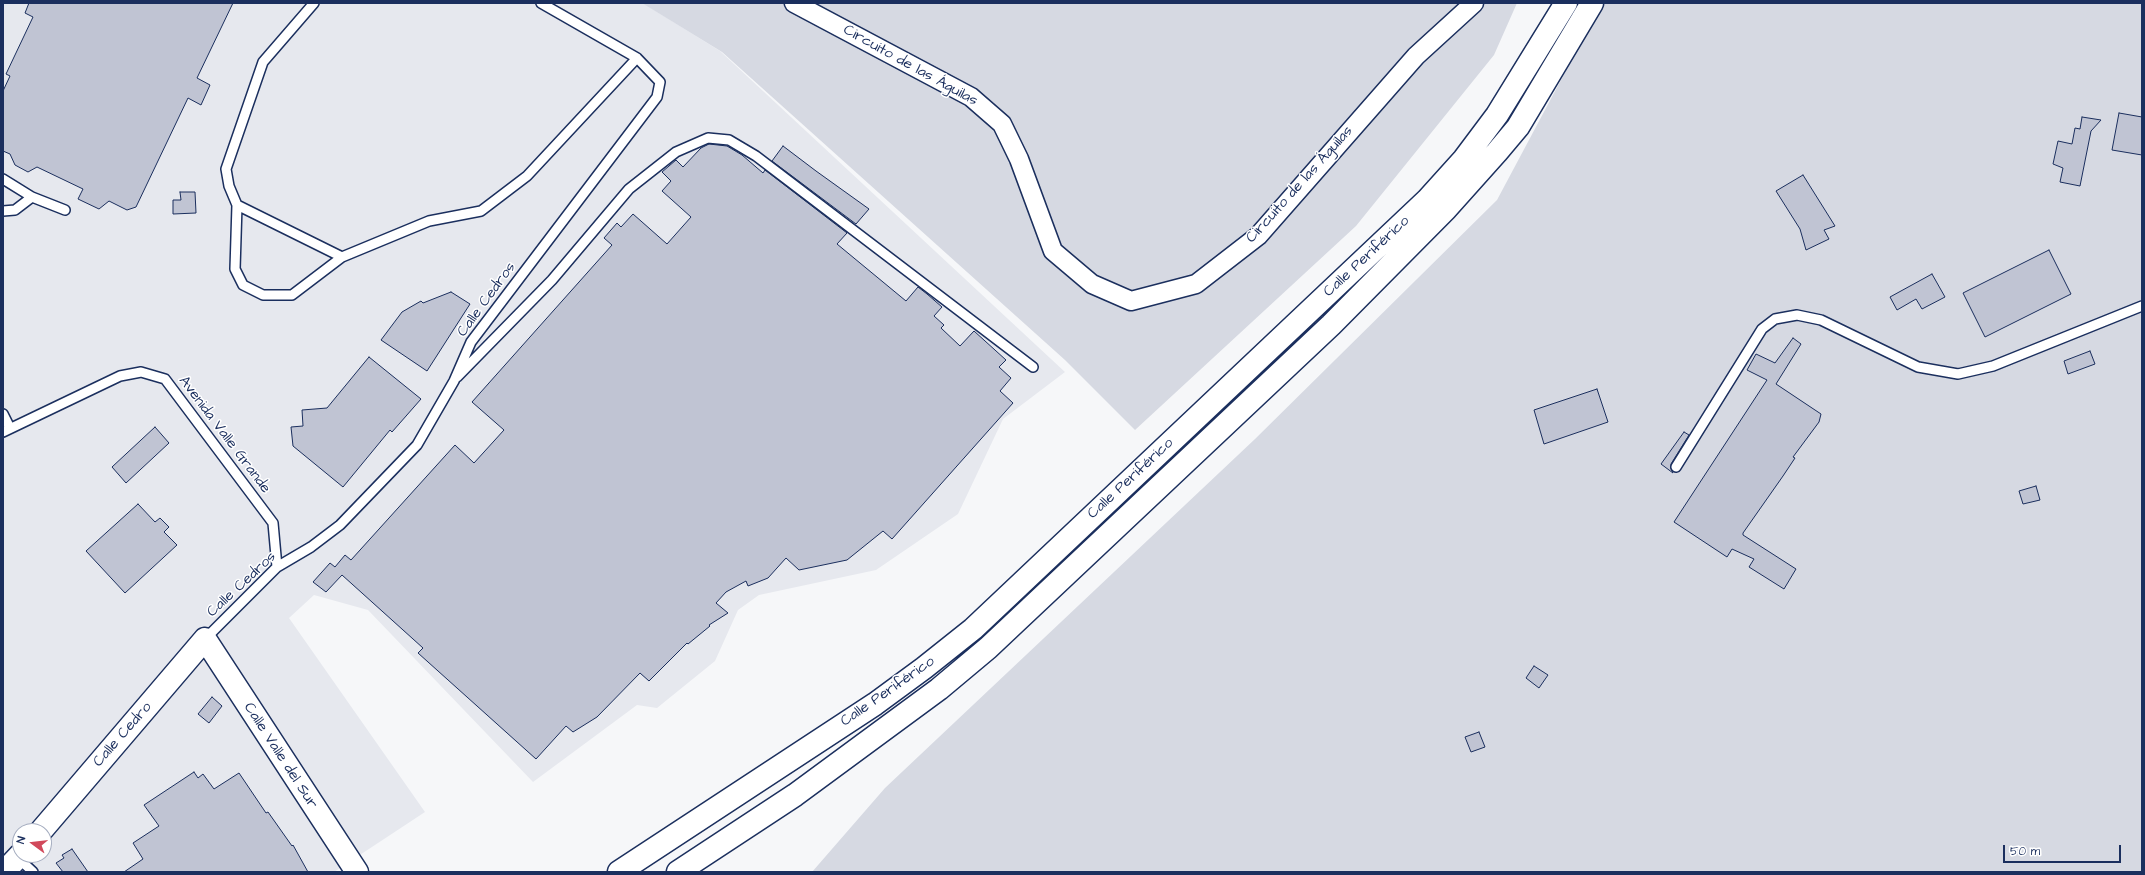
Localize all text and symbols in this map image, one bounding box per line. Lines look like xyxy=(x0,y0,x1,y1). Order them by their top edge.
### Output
street label: Circuito de las Águilas xyxy=(840,21,980,111)
street label: Circuito de las Águilas xyxy=(1243,123,1357,247)
street label: Calle Periférico xyxy=(1320,213,1414,301)
street label: Calle Cedros xyxy=(454,259,520,341)
street label: Avenida Valle Grande xyxy=(174,373,274,497)
street label: Calle Periférico xyxy=(1084,435,1178,523)
street label: Calle Cedros xyxy=(204,548,280,622)
street label: Calle Periférico xyxy=(837,653,939,731)
street label: Calle Cedro xyxy=(90,699,156,771)
street label: Calle Valle del Sur xyxy=(239,700,321,812)
north arrow xyxy=(12,823,52,863)
text: N xyxy=(13,835,29,845)
scale bar xyxy=(2005,837,2123,863)
text: 50 m xyxy=(2010,843,2040,860)

